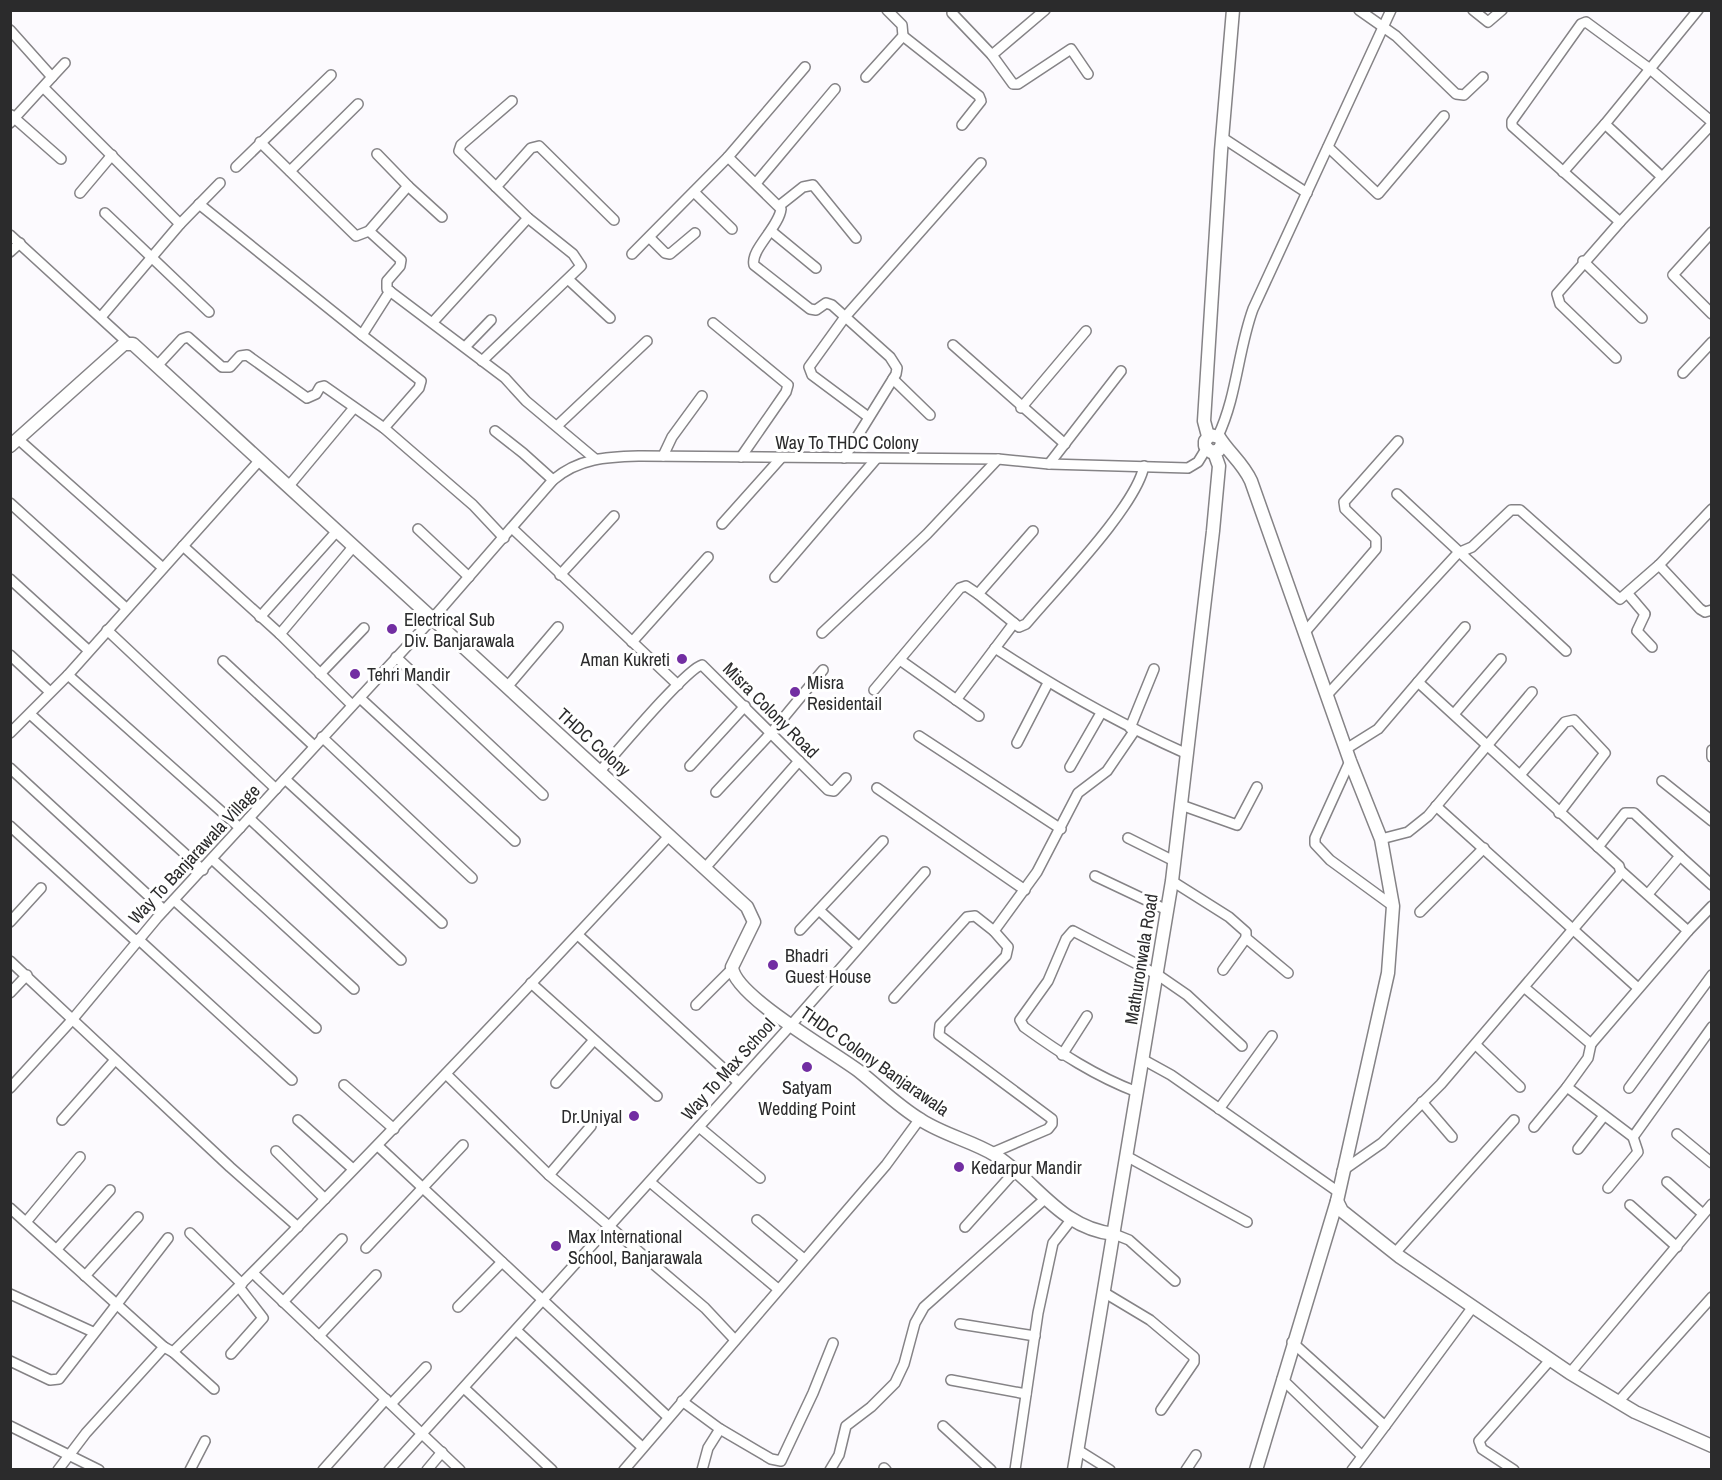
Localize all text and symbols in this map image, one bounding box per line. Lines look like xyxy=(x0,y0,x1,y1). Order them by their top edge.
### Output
street label: Way To THDC Colony xyxy=(775,430,919,455)
place label: Electrical Sub Div. Banjarawala xyxy=(404,607,514,653)
marker: Electrical Sub Div. Banjarawala xyxy=(385,622,399,636)
place label: Aman Kukreti xyxy=(580,647,670,672)
marker: Aman Kukreti xyxy=(675,652,689,666)
street label: Misra Colony Road xyxy=(717,656,825,764)
place label: Tehri Mandir xyxy=(367,662,450,687)
marker: Tehri Mandir xyxy=(348,667,362,681)
place label: Misra Residentail xyxy=(807,670,882,716)
marker: Misra Residentail xyxy=(788,685,802,699)
street label: THDC Colony xyxy=(552,702,637,782)
street label: Way To Banjarawala Village xyxy=(123,779,265,929)
street label: Mathuronwala Road xyxy=(1118,892,1164,1026)
place label: Bhadri Guest House xyxy=(785,943,871,989)
marker: Bhadri Guest House xyxy=(766,958,780,972)
street label: THDC Colony Banjarawala xyxy=(796,1000,954,1122)
street label: Way To Max School xyxy=(675,1012,781,1126)
marker: Satyam Wedding Point xyxy=(800,1060,814,1074)
place label: Satyam Wedding Point xyxy=(758,1075,856,1121)
place label: Dr.Uniyal xyxy=(561,1104,622,1129)
marker: Dr.Uniyal xyxy=(627,1109,641,1123)
place label: Kedarpur Mandir xyxy=(971,1155,1082,1180)
marker: Kedarpur Mandir xyxy=(952,1160,966,1174)
place label: Max International School, Banjarawala xyxy=(568,1224,703,1270)
marker: Max International School, Banjarawala xyxy=(549,1239,563,1253)

